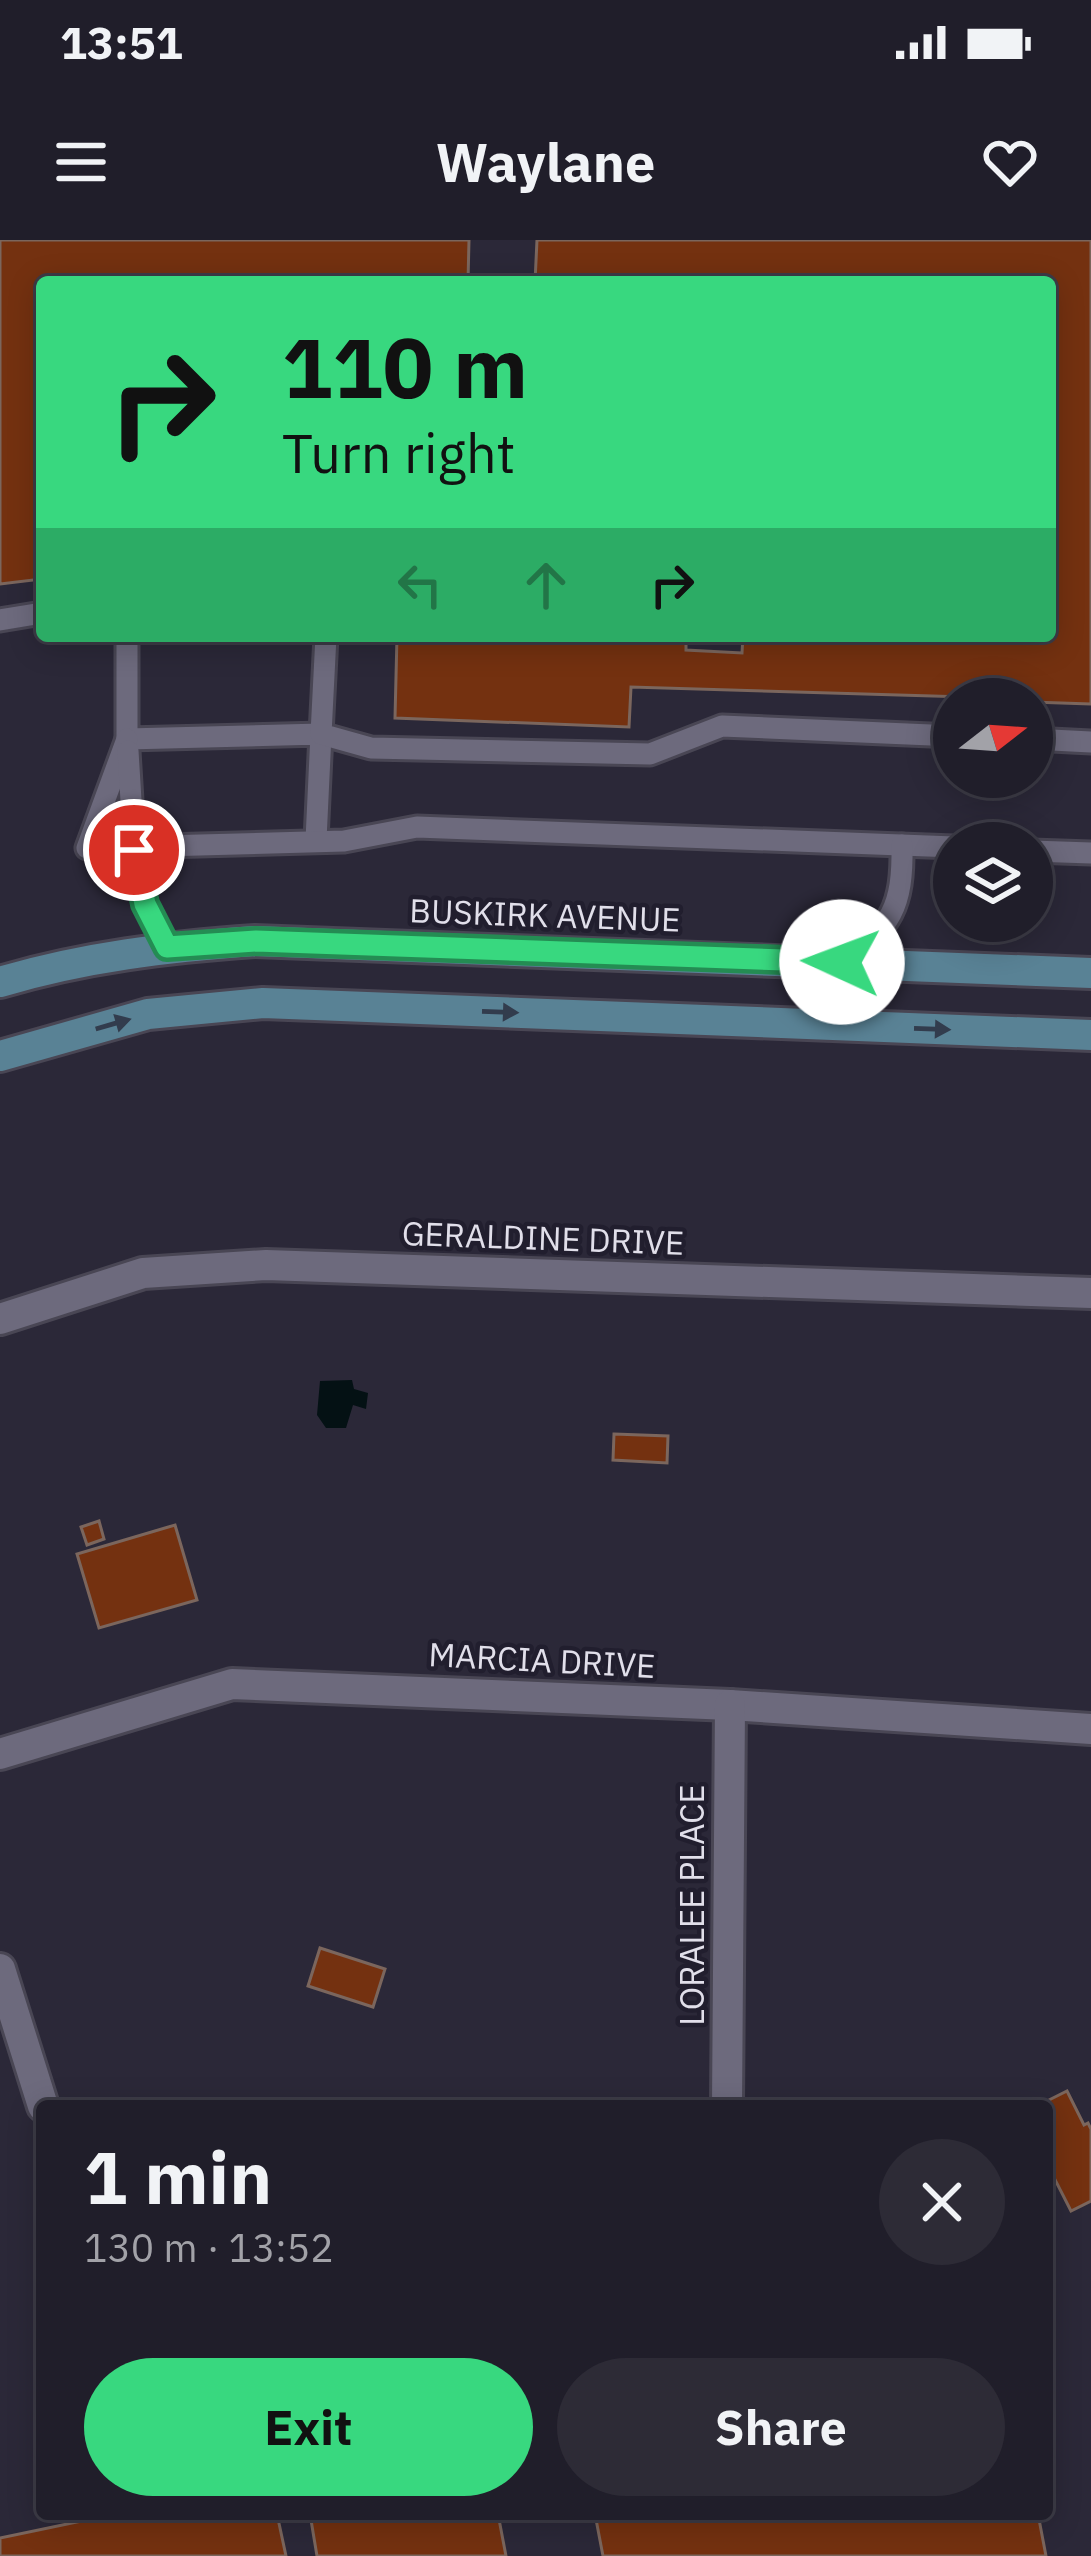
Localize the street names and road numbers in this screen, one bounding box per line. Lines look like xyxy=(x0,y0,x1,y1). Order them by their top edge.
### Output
street label: BUSKIRK AVENUE xyxy=(409,888,681,941)
street label: GERALDINE DRIVE xyxy=(401,1211,685,1264)
street label: MARCIA DRIVE xyxy=(427,1632,657,1687)
street label: LORALEE PLACE xyxy=(670,1784,713,2026)

